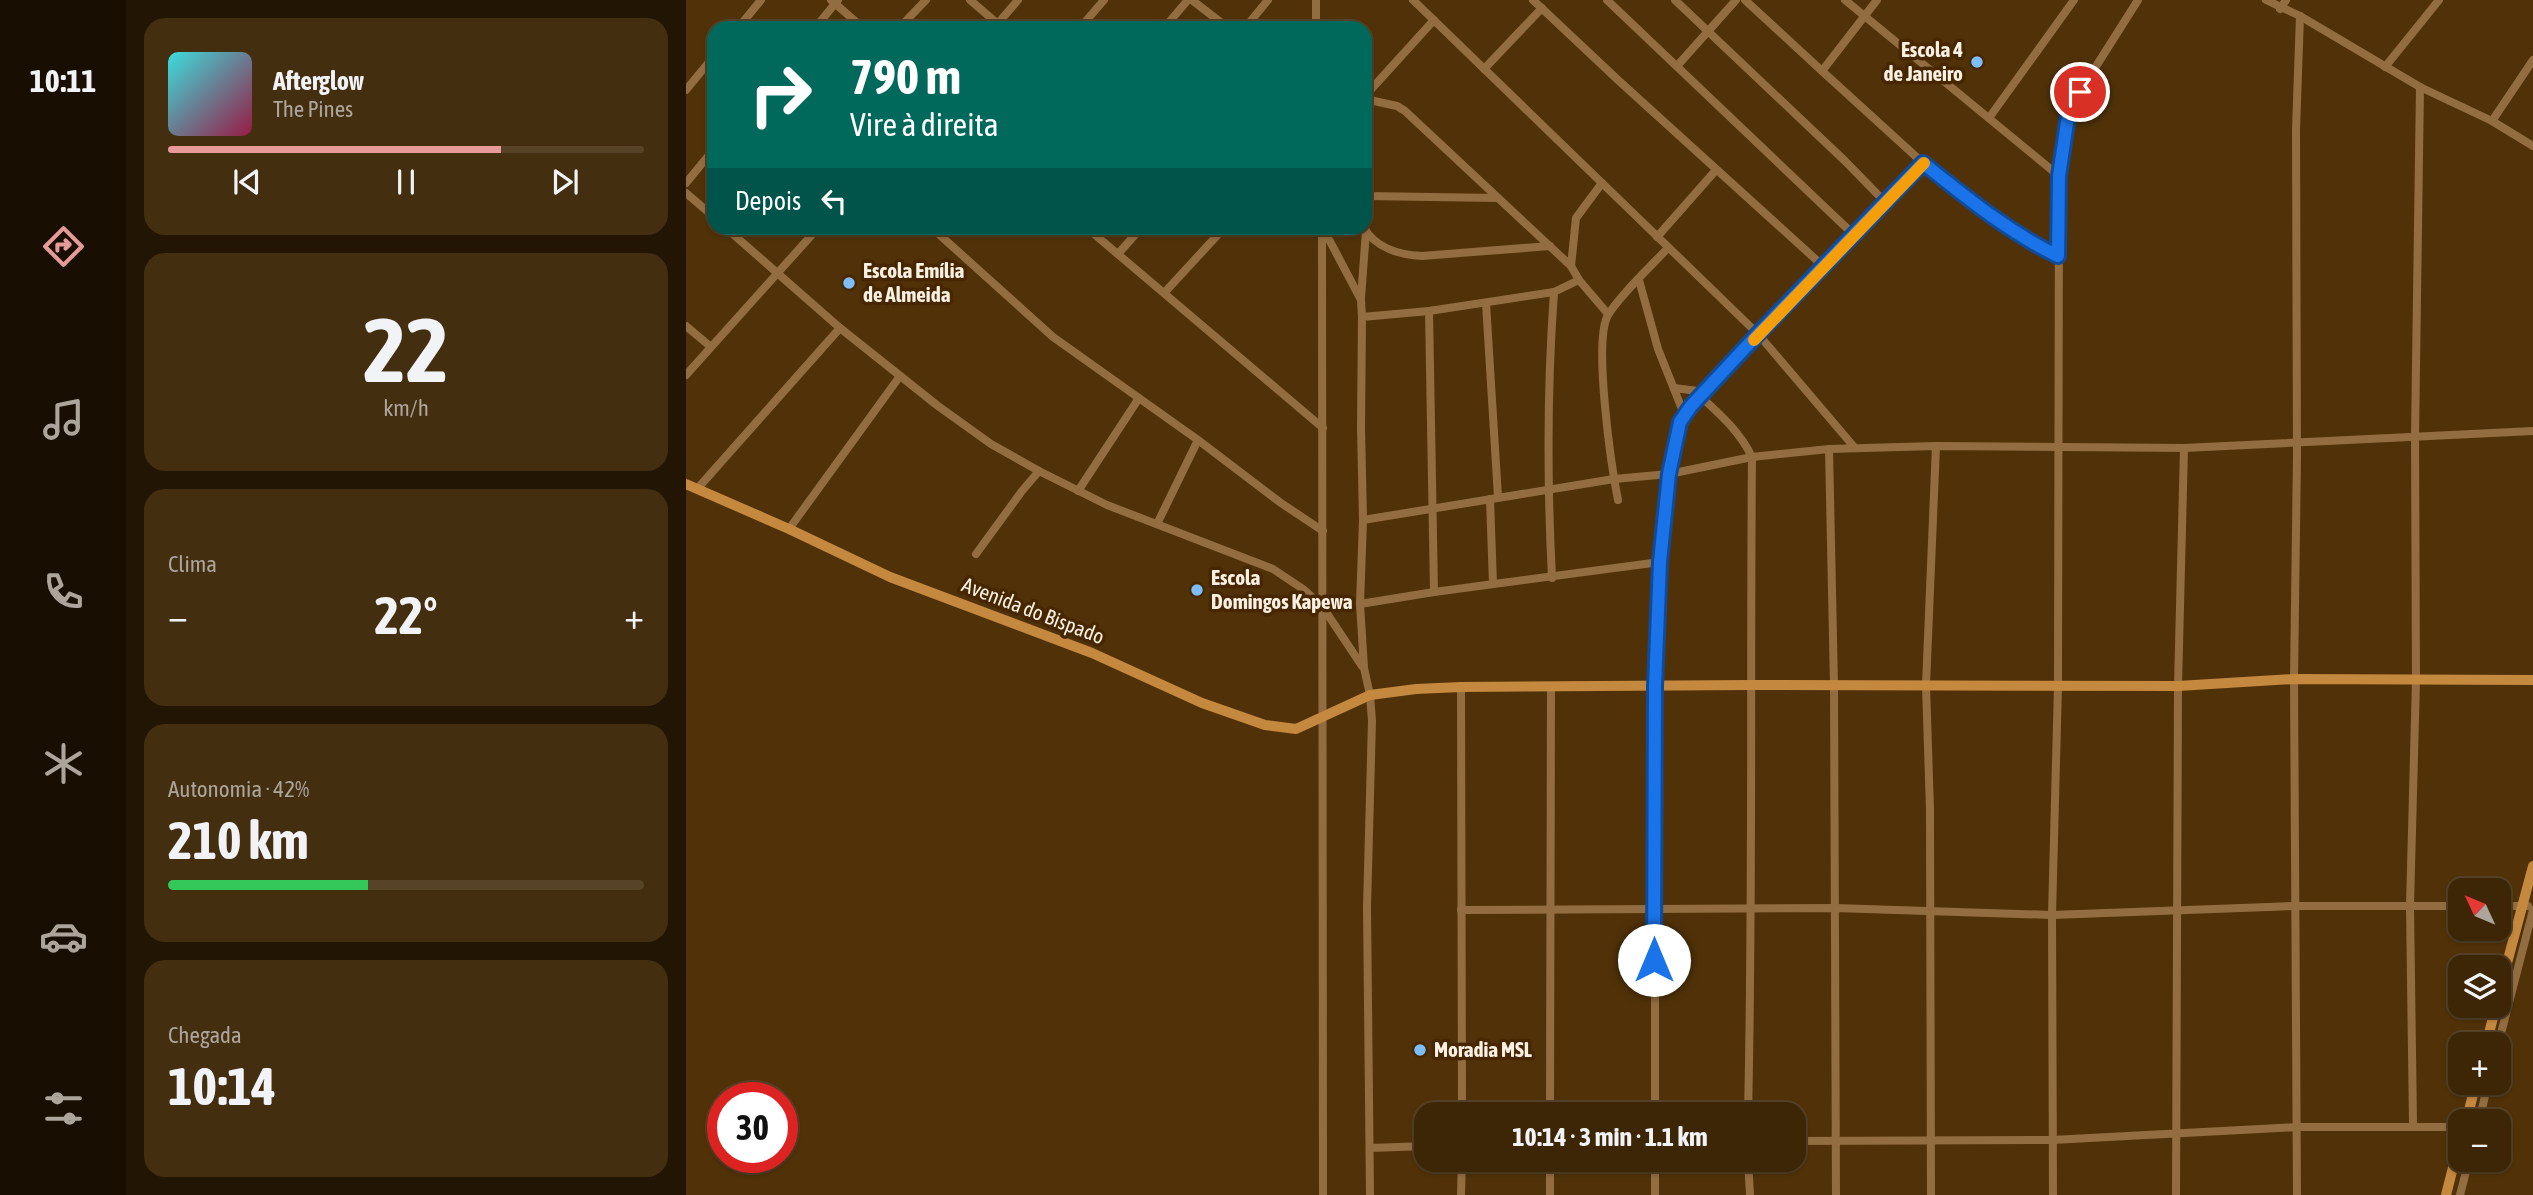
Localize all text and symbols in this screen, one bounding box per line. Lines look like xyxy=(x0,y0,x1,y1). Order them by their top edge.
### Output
place label: Escola 4 de Janeiro xyxy=(1884,37,1963,85)
text: 790 m xyxy=(850,48,961,104)
icon: right xyxy=(735,49,826,140)
marker: Escola 4 de Janeiro xyxy=(1969,54,1985,70)
text: 10:11 xyxy=(30,62,96,99)
pin xyxy=(2050,62,2110,122)
text: Afterglow xyxy=(273,66,364,96)
icon: arrive xyxy=(2061,73,2099,111)
text: The Pines xyxy=(273,96,353,122)
text: Vire à direita xyxy=(850,106,999,143)
icon: previous xyxy=(228,163,266,201)
icon: pause xyxy=(387,163,425,201)
icon: next xyxy=(546,163,584,201)
icon: left xyxy=(815,182,853,220)
text: Depois xyxy=(735,186,801,216)
icon: directions xyxy=(39,222,88,271)
place label: Escola Emília de Almeida xyxy=(863,258,964,306)
marker: Escola Emília de Almeida xyxy=(841,275,857,291)
text: 22 xyxy=(363,297,449,401)
icon: music xyxy=(39,395,88,444)
text: km/h xyxy=(383,395,429,421)
text: Clima xyxy=(168,551,217,577)
place label: Escola Domingos Kapewa xyxy=(1211,565,1353,613)
icon: phone xyxy=(39,567,88,616)
street label: Avenida do Bispado xyxy=(959,572,1108,648)
marker: Escola Domingos Kapewa xyxy=(1189,582,1205,598)
text: 22° xyxy=(374,585,438,645)
text: − xyxy=(168,594,188,637)
text: + xyxy=(624,594,644,637)
icon: climate xyxy=(39,739,88,788)
text: Autonomia · 42% xyxy=(168,776,309,802)
text: 210 km xyxy=(168,810,309,870)
north arrow xyxy=(2448,878,2511,942)
map controls xyxy=(2448,878,2511,1172)
icon: car xyxy=(39,912,88,961)
position arrow xyxy=(1617,923,1691,997)
button: layers xyxy=(2448,955,2511,1018)
text: Chegada xyxy=(168,1022,242,1048)
button: + xyxy=(2448,1032,2511,1095)
place label: Moradia MSL xyxy=(1434,1037,1532,1061)
marker: Moradia MSL xyxy=(1412,1042,1428,1058)
text: 10:14 xyxy=(168,1056,276,1116)
speed limit sign: 30 xyxy=(707,1082,798,1173)
icon: filters xyxy=(39,1084,88,1133)
button: − xyxy=(2448,1109,2511,1172)
text: 10:14 · 3 min · 1.1 km xyxy=(1512,1122,1708,1152)

